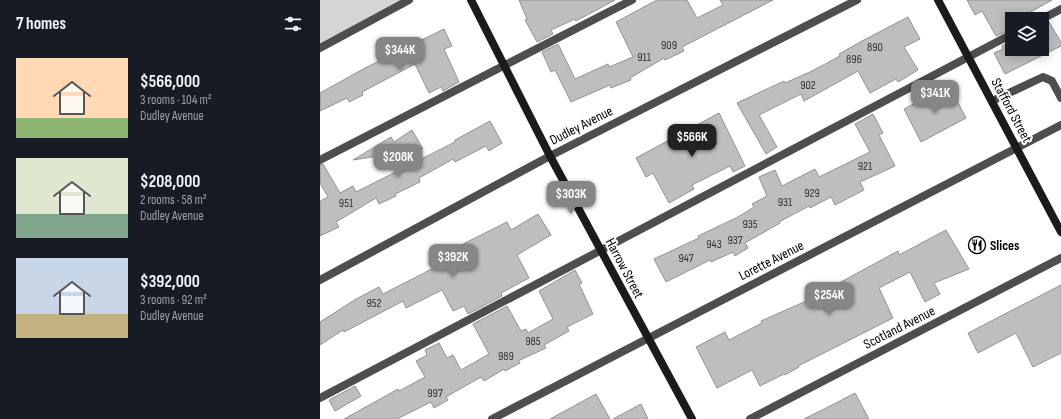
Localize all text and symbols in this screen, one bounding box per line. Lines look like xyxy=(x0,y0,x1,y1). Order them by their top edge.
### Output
map controls xyxy=(1005,12,1049,56)
button: layers xyxy=(1005,12,1049,56)
icon: filters xyxy=(282,13,304,35)
text: 7 homes xyxy=(16,14,66,34)
pin: $344K xyxy=(372,37,428,71)
house number: 909 xyxy=(661,38,677,53)
house number: 890 xyxy=(867,40,883,55)
text: $344K xyxy=(384,42,416,58)
house number: 911 xyxy=(637,50,652,65)
house number: 896 xyxy=(846,52,862,67)
text: $566,000 xyxy=(140,72,200,92)
icon: home xyxy=(48,74,96,122)
street label: Stafford Street xyxy=(987,75,1036,145)
house number: 902 xyxy=(800,78,816,93)
pin: $341K xyxy=(907,80,963,114)
text: $341K xyxy=(920,85,950,101)
text: 3 rooms · 104 m² xyxy=(140,92,212,108)
street label: Dudley Avenue xyxy=(547,102,616,149)
text: Dudley Avenue xyxy=(140,108,204,124)
pin: $566K xyxy=(664,124,720,158)
text: $566K xyxy=(676,129,708,145)
pin: $208K xyxy=(370,144,426,178)
text: $208K xyxy=(382,149,414,165)
house number: 921 xyxy=(858,159,873,174)
text: $208,000 xyxy=(140,172,200,192)
icon: home xyxy=(48,174,96,222)
pin: $303K xyxy=(543,181,599,215)
text: $303K xyxy=(556,186,586,202)
house number: 929 xyxy=(804,186,820,201)
text: 2 rooms · 58 m² xyxy=(140,192,207,208)
house number: 931 xyxy=(778,195,793,210)
house number: 951 xyxy=(339,196,354,211)
text: Dudley Avenue xyxy=(140,208,204,224)
house number: 935 xyxy=(742,217,758,232)
house number: 937 xyxy=(727,233,743,248)
street label: Harrow Street xyxy=(602,235,647,301)
restaurant icon: Slices xyxy=(967,235,987,255)
house number: 943 xyxy=(706,237,722,252)
street label: Lorette Avenue xyxy=(736,237,807,284)
place label: Slices xyxy=(990,237,1019,254)
pin: $392K xyxy=(425,244,481,278)
text: $392K xyxy=(438,249,468,265)
house number: 947 xyxy=(678,251,694,266)
text: $392,000 xyxy=(140,272,200,292)
icon: home xyxy=(48,274,96,322)
pin: $254K xyxy=(801,282,857,316)
text: $254K xyxy=(814,287,844,303)
text: 3 rooms · 92 m² xyxy=(140,292,207,308)
house number: 952 xyxy=(366,296,382,311)
street label: Scotland Avenue xyxy=(861,302,938,353)
text: Dudley Avenue xyxy=(140,308,204,324)
house number: 985 xyxy=(525,334,541,349)
house number: 989 xyxy=(498,349,514,364)
house number: 997 xyxy=(427,386,443,401)

